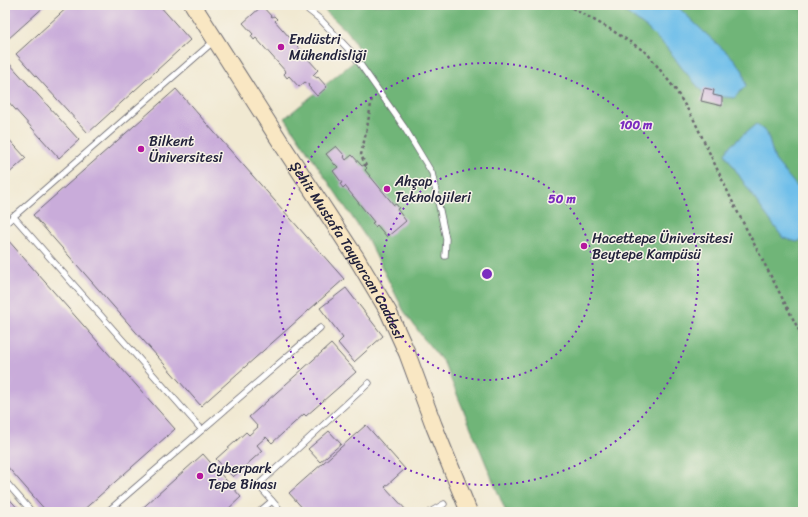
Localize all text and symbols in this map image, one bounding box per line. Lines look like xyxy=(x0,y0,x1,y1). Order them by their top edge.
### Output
place label: Endüstri Mühendisliği xyxy=(289,27,368,68)
marker: Endüstri Mühendisliği xyxy=(276,42,286,52)
text: 100 m xyxy=(620,114,653,136)
place label: Bilkent Üniversitesi xyxy=(149,129,223,170)
marker: Bilkent Üniversitesi xyxy=(136,144,146,154)
street label: Şehit Mustafa Tayyarcan Caddesi xyxy=(283,156,412,345)
place label: Ahşap Teknolojileri xyxy=(394,169,472,210)
marker: Ahşap Teknolojileri xyxy=(382,184,392,194)
text: 50 m xyxy=(548,188,576,210)
place label: Hacettepe Üniversitesi Beytepe Kampüsü xyxy=(592,226,734,267)
marker: Hacettepe Üniversitesi Beytepe Kampüsü xyxy=(579,241,589,251)
centre of rings xyxy=(480,267,494,281)
place label: Cyberpark Tepe Binası xyxy=(208,456,277,497)
marker: Cyberpark Tepe Binası xyxy=(195,471,205,481)

